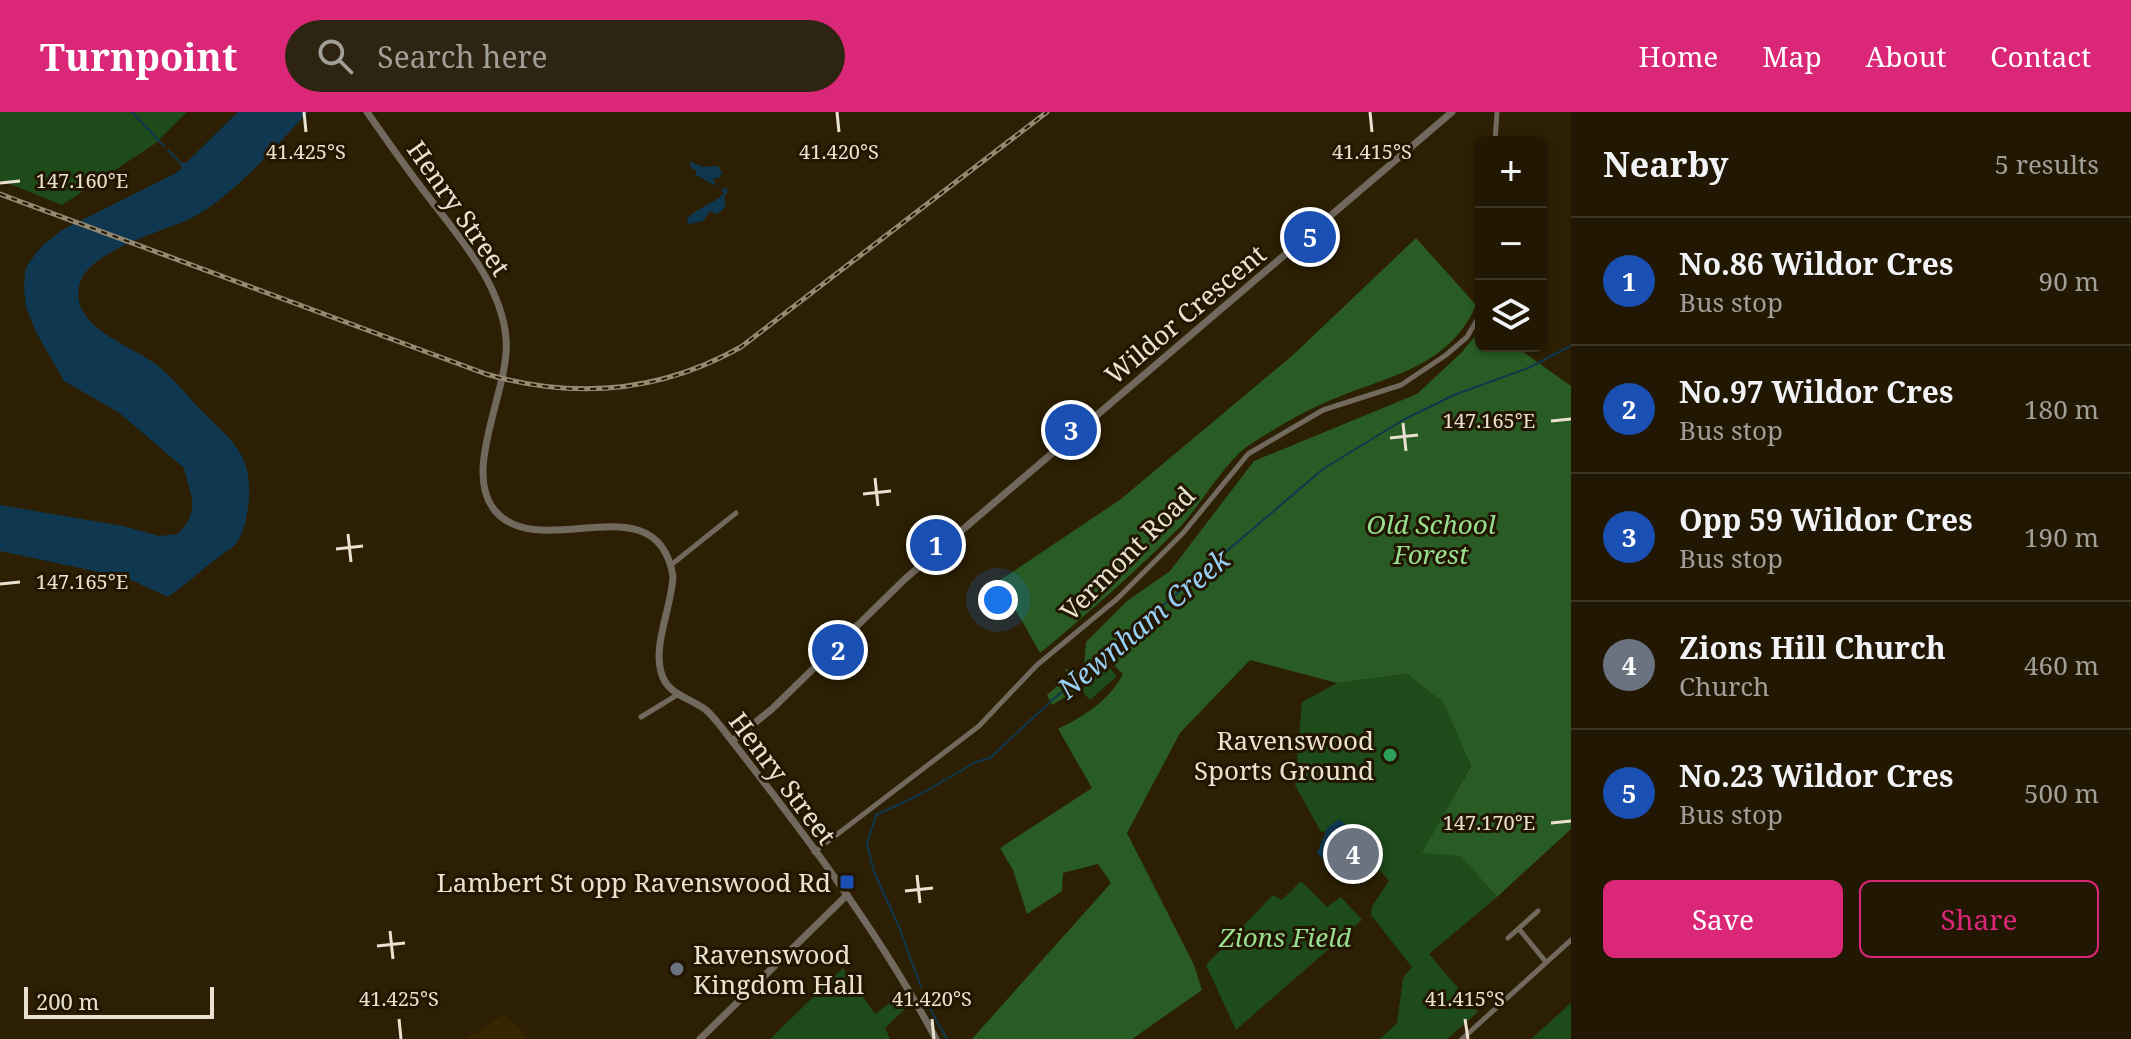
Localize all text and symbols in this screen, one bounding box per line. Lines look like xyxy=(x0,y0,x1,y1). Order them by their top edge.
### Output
search box xyxy=(285,20,845,92)
text: Turnpoint xyxy=(40,30,237,82)
icon: search xyxy=(313,34,357,78)
text: Search here xyxy=(377,36,548,77)
text: Home xyxy=(1639,37,1718,75)
text: Map xyxy=(1762,37,1822,75)
text: About xyxy=(1866,37,1946,75)
text: Contact xyxy=(1990,37,2091,75)
street label: Henry Street xyxy=(399,133,519,283)
map controls xyxy=(1475,136,1547,352)
button: + xyxy=(1475,136,1547,208)
text: 41.425°S xyxy=(266,138,346,165)
text: 41.420°S xyxy=(799,138,879,165)
text: 41.415°S xyxy=(1332,138,1412,165)
text: Nearby xyxy=(1603,141,1729,187)
text: 5 results xyxy=(1994,146,2099,182)
text: 147.160°E xyxy=(36,167,128,194)
pin: 5 xyxy=(1284,207,1336,267)
button: − xyxy=(1475,208,1547,280)
street label: Wildor Crescent xyxy=(1097,236,1273,392)
text: No.86 Wildor Cres xyxy=(1679,243,1953,284)
text: 1 xyxy=(1622,263,1636,299)
text: 90 m xyxy=(2039,263,2099,299)
button: layers xyxy=(1475,280,1547,352)
text: Bus stop xyxy=(1679,284,1783,320)
text: No.97 Wildor Cres xyxy=(1679,371,1953,412)
text: 2 xyxy=(1622,391,1636,427)
text: 180 m xyxy=(2024,391,2099,427)
pin: 3 xyxy=(1045,400,1097,460)
text: 147.165°E xyxy=(1443,407,1535,434)
text: Bus stop xyxy=(1679,412,1783,448)
street label: Vermont Road xyxy=(1052,478,1202,628)
text: Opp 59 Wildor Cres xyxy=(1679,499,1973,540)
park label: Old School Forest xyxy=(1366,506,1496,572)
pin: 1 xyxy=(910,515,962,575)
text: 3 xyxy=(1622,519,1636,555)
text: 190 m xyxy=(2024,519,2099,555)
water label: Newnham Creek xyxy=(1048,539,1238,707)
text: Bus stop xyxy=(1679,540,1783,576)
text: 147.165°E xyxy=(36,568,128,595)
your location xyxy=(978,580,1018,620)
pin: 2 xyxy=(812,620,864,680)
text: Zions Hill Church xyxy=(1679,627,1946,668)
text: 4 xyxy=(1622,647,1636,683)
text: 460 m xyxy=(2024,647,2099,683)
text: Church xyxy=(1679,668,1770,704)
street label: Henry Street xyxy=(721,704,845,852)
place label: Ravenswood Sports Ground xyxy=(1194,722,1374,788)
marker: Ravenswood Sports Ground xyxy=(1381,746,1399,764)
text: No.23 Wildor Cres xyxy=(1679,755,1953,796)
text: 5 xyxy=(1622,775,1636,811)
text: 500 m xyxy=(2024,775,2099,811)
text: Bus stop xyxy=(1679,796,1783,832)
text: 147.170°E xyxy=(1443,809,1535,836)
pin: 4 xyxy=(1327,824,1379,884)
place label: Lambert St opp Ravenswood Rd xyxy=(437,864,831,900)
marker: Lambert St opp Ravenswood Rd xyxy=(838,873,856,891)
button: Save xyxy=(1603,880,1843,958)
button: Share xyxy=(1859,880,2099,958)
park label: Zions Field xyxy=(1218,919,1352,955)
place label: Ravenswood Kingdom Hall xyxy=(693,936,864,1002)
marker: Ravenswood Kingdom Hall xyxy=(668,960,686,978)
scale bar xyxy=(24,983,214,1019)
text: 41.425°S xyxy=(359,985,439,1012)
text: 41.420°S xyxy=(892,985,972,1012)
text: 41.415°S xyxy=(1425,985,1505,1012)
text: 200 m xyxy=(36,986,99,1016)

